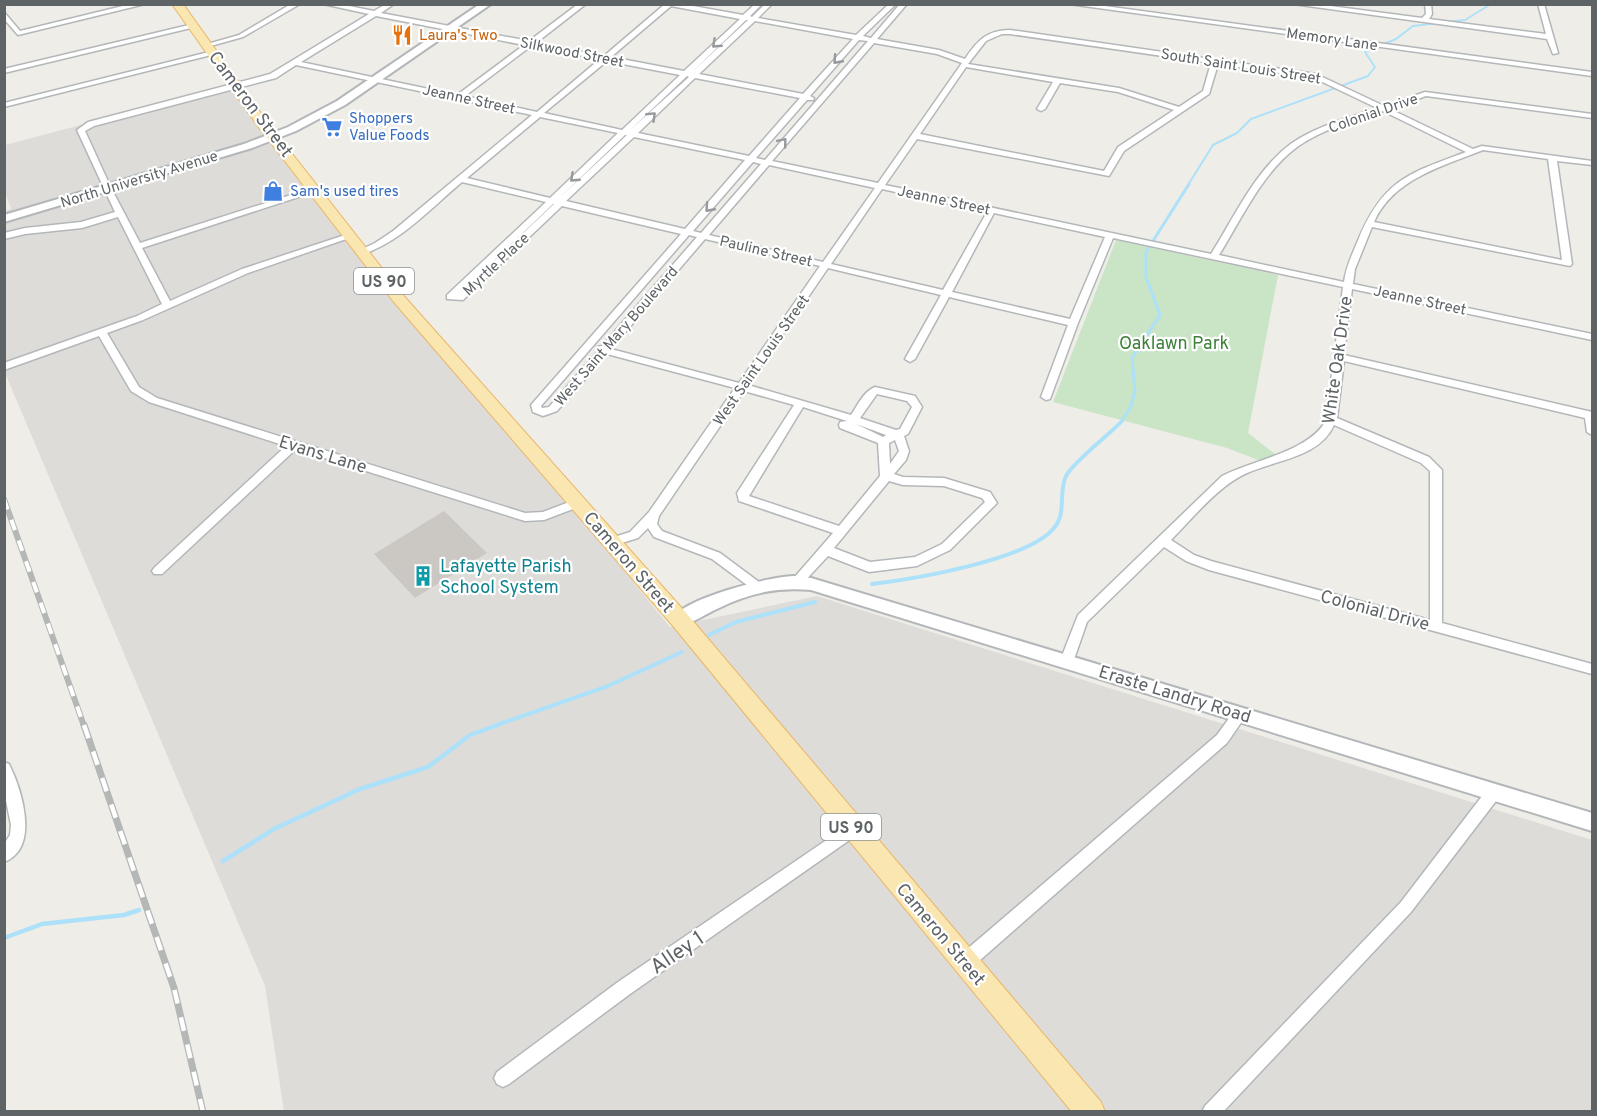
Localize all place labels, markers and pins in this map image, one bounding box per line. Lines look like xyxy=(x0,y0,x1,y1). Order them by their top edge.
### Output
restaurant icon: Laura's Two xyxy=(390,23,414,47)
place label: Laura's Two xyxy=(419,27,498,46)
place label: Shoppers Value Foods xyxy=(349,110,429,146)
supermarket icon: Shoppers Value Foods xyxy=(320,115,344,139)
shop icon: Sam's used tires xyxy=(261,179,285,203)
place label: Sam's used tires xyxy=(290,183,399,202)
place label: Lafayette Parish School System xyxy=(440,556,572,600)
building icon: Lafayette Parish School System xyxy=(411,564,435,588)

